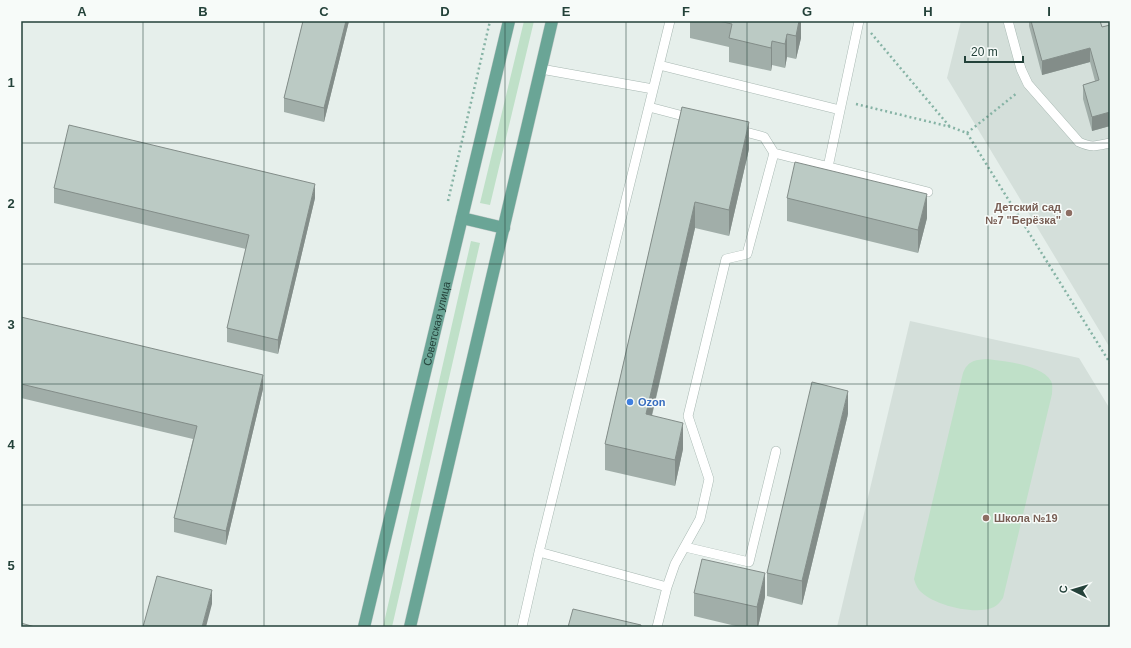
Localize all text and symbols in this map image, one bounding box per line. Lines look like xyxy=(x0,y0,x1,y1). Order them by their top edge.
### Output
text: A xyxy=(77,4,87,19)
text: B xyxy=(198,4,208,19)
text: C xyxy=(319,4,329,19)
text: D xyxy=(440,4,450,19)
text: E xyxy=(562,4,571,19)
text: F xyxy=(682,4,690,19)
text: G xyxy=(802,4,812,19)
text: H xyxy=(923,4,933,19)
text: I xyxy=(1047,4,1051,19)
scale bar xyxy=(965,38,1023,64)
text: 20 m xyxy=(971,45,998,59)
text: 1 xyxy=(7,75,15,90)
text: 2 xyxy=(7,196,15,211)
place label: Детский сад №7 "Берёзка" xyxy=(985,201,1061,226)
marker: Детский сад №7 "Берёзка" xyxy=(1064,208,1074,218)
street label: Советская улица xyxy=(421,279,453,367)
text: 3 xyxy=(7,317,15,332)
place label: Ozon xyxy=(638,396,666,408)
marker: Ozon xyxy=(625,397,635,407)
text: 4 xyxy=(7,437,15,452)
place label: Школа №19 xyxy=(994,512,1058,524)
marker: Школа №19 xyxy=(981,513,991,523)
text: 5 xyxy=(7,558,15,573)
north arrow xyxy=(1053,570,1093,610)
text: С xyxy=(1057,585,1069,594)

